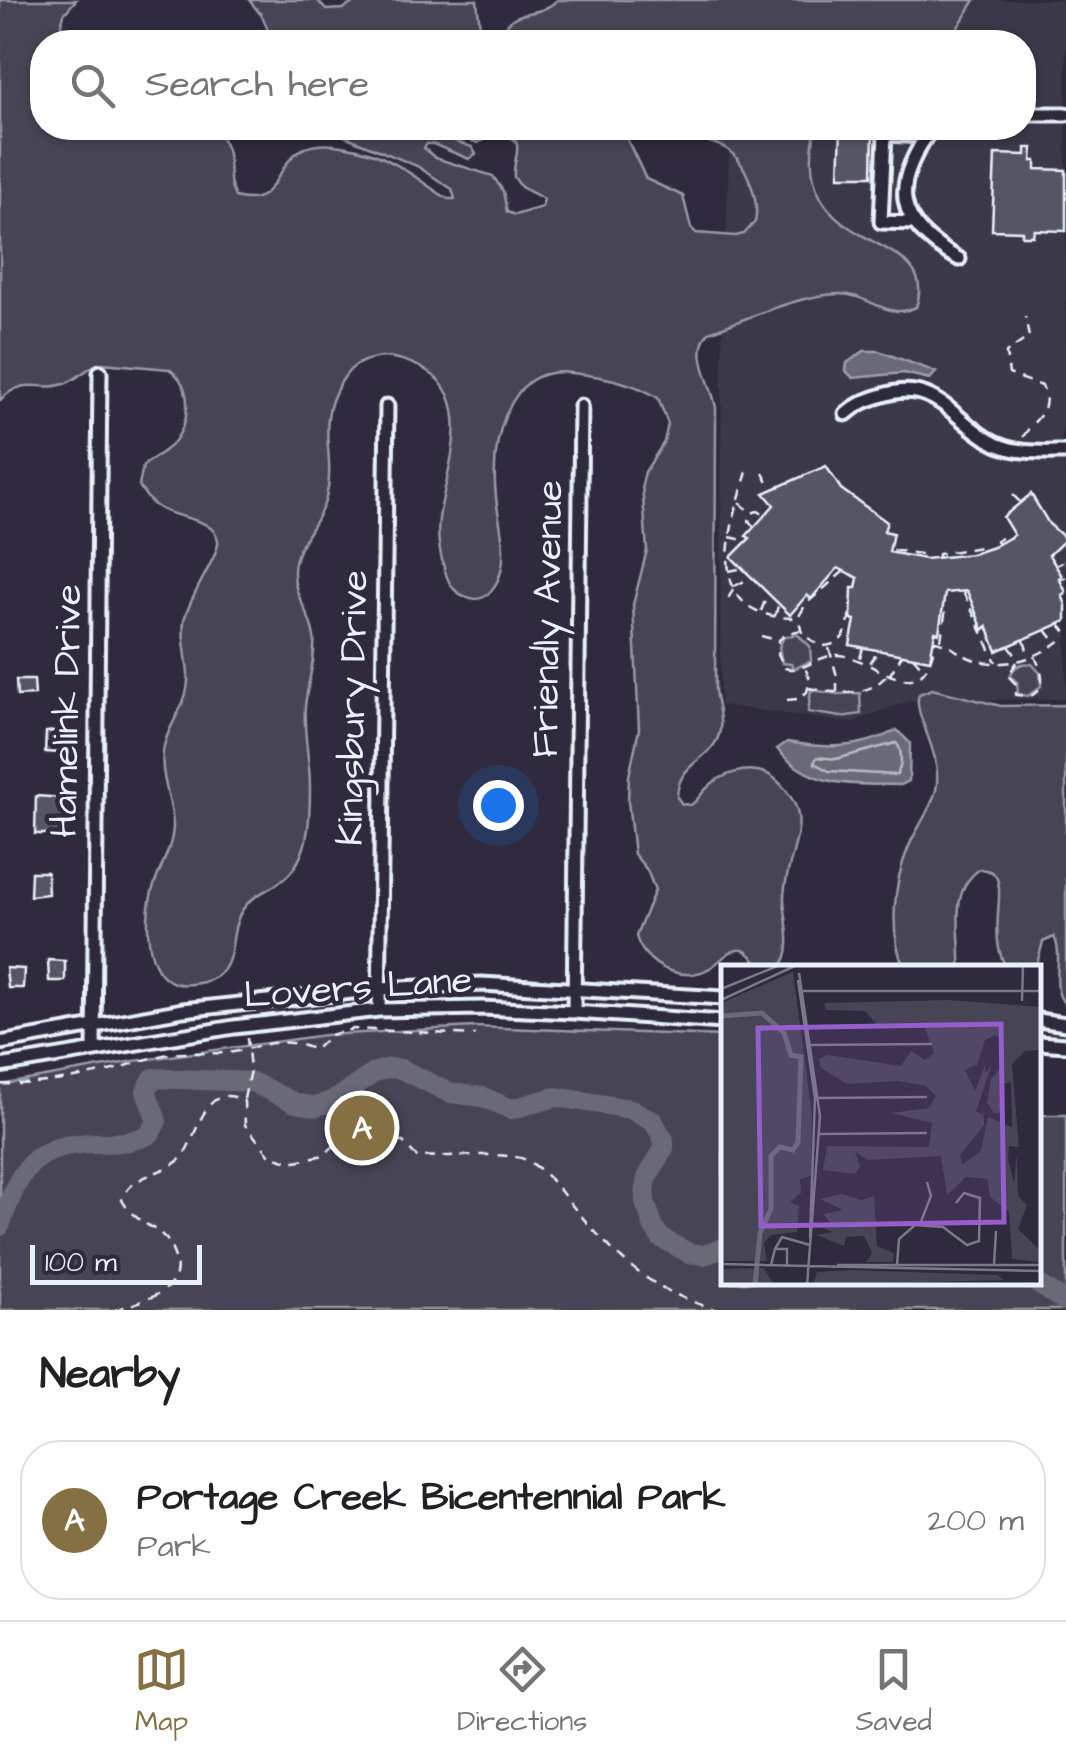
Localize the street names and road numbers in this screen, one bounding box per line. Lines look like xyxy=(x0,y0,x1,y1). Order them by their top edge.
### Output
street label: Friendly Avenue xyxy=(520,480,577,758)
street label: Kingsbury Drive xyxy=(325,570,382,846)
street label: Hamelink Drive xyxy=(39,584,95,838)
street label: Lovers Lane xyxy=(242,954,474,1022)

